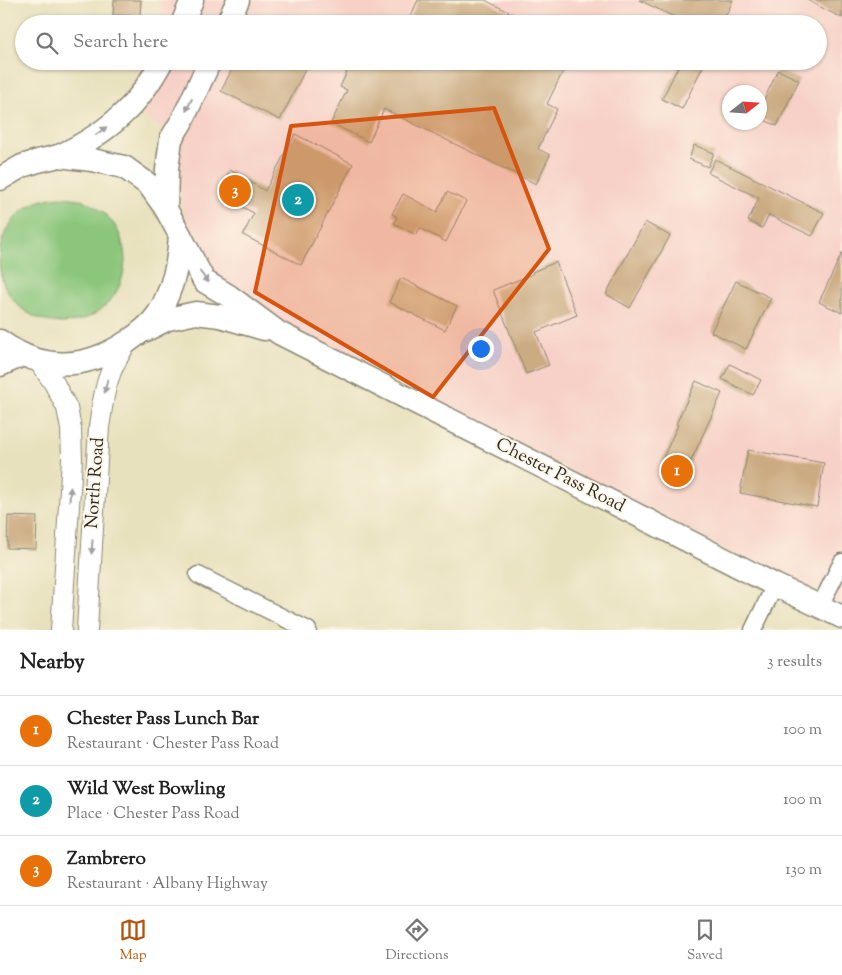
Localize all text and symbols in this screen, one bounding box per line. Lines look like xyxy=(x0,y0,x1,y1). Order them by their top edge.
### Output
search box xyxy=(15,15,827,70)
icon: search xyxy=(33,29,61,57)
text: Search here xyxy=(73,29,168,56)
north arrow xyxy=(722,85,767,130)
one-way arrow xyxy=(185,98,193,113)
one-way arrow xyxy=(94,126,108,136)
pin: 3 xyxy=(219,172,251,210)
pin: 2 xyxy=(282,181,314,219)
one-way arrow xyxy=(199,270,209,284)
your location xyxy=(468,336,494,362)
one-way arrow xyxy=(102,378,110,394)
street label: Chester Pass Road xyxy=(491,432,629,520)
street label: North Road xyxy=(80,436,112,530)
pin: 1 xyxy=(661,452,693,490)
one-way arrow xyxy=(66,486,74,502)
one-way arrow xyxy=(87,540,95,556)
text: Nearby xyxy=(20,648,85,678)
text: 3 results xyxy=(767,651,822,674)
text: Chester Pass Lunch Bar xyxy=(67,706,259,733)
text: 1 xyxy=(33,719,39,742)
text: 100 m xyxy=(783,719,822,742)
text: Restaurant · Chester Pass Road xyxy=(67,733,279,756)
text: Wild West Bowling xyxy=(67,776,225,803)
text: 2 xyxy=(32,789,40,812)
text: 100 m xyxy=(783,789,822,812)
text: Place · Chester Pass Road xyxy=(67,803,240,826)
text: Zambrero xyxy=(67,846,146,873)
text: 3 xyxy=(33,859,39,882)
text: 130 m xyxy=(785,859,822,882)
text: Restaurant · Albany Highway xyxy=(67,873,268,896)
tab: Map xyxy=(119,916,147,966)
tab: Directions xyxy=(385,916,449,966)
tab: Saved xyxy=(687,916,723,966)

